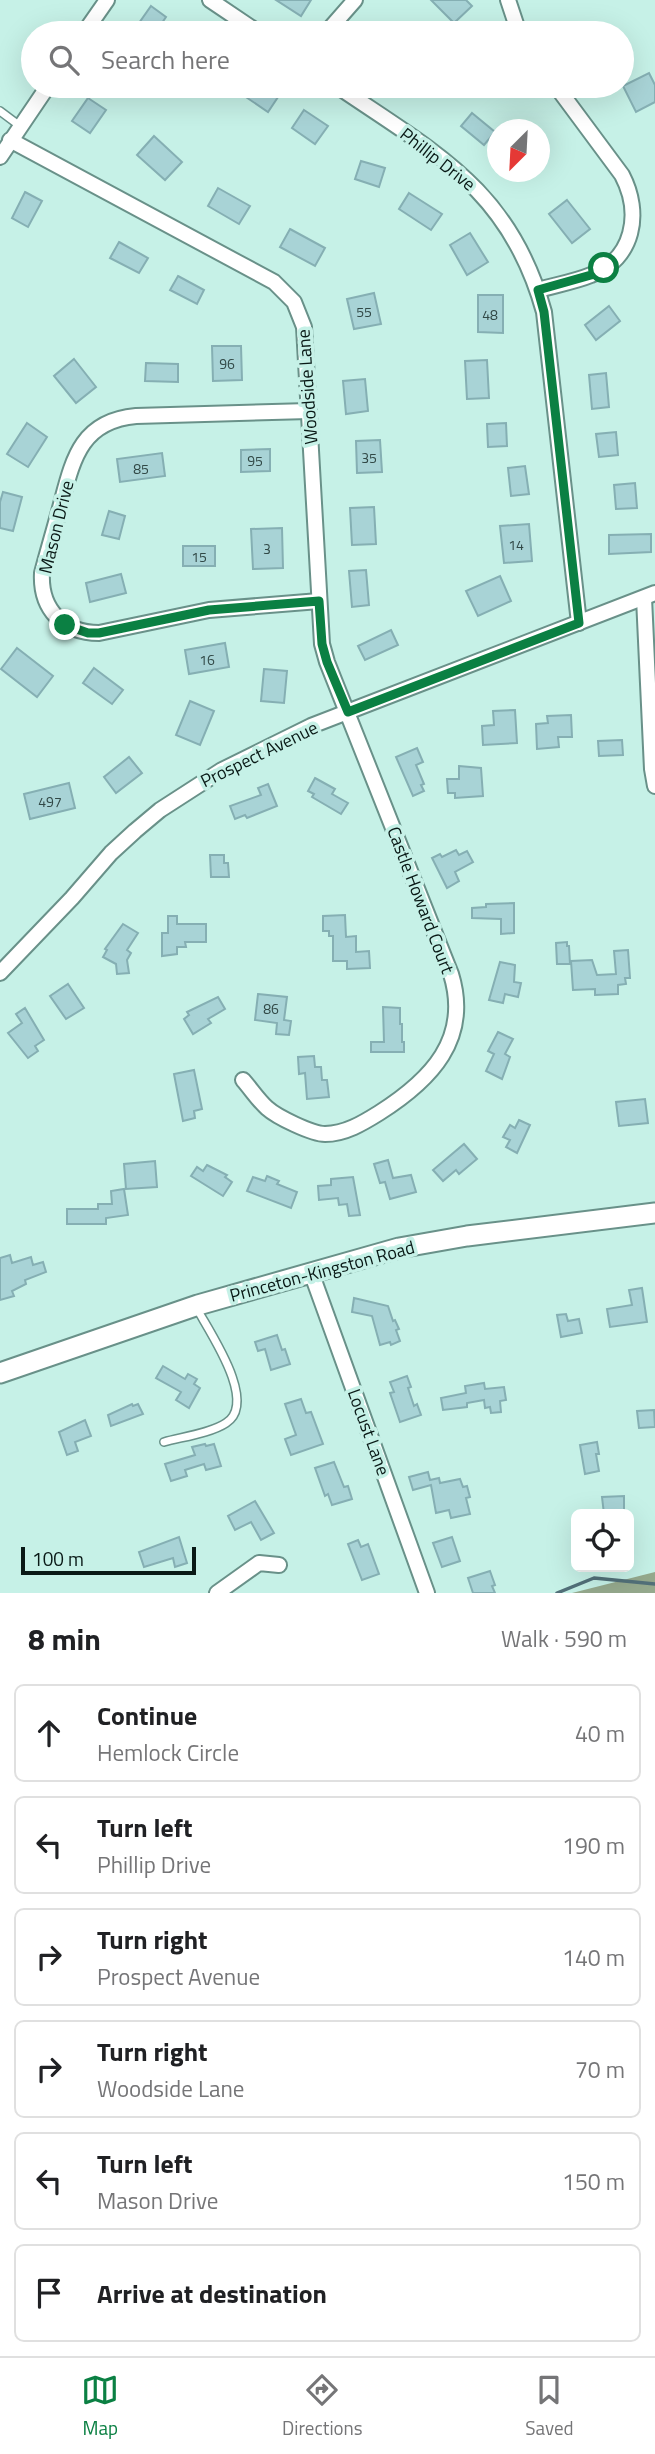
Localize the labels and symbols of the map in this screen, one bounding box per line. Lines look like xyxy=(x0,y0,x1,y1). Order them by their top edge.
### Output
north arrow xyxy=(487,119,550,182)
street label: Phillip Drive xyxy=(394,121,482,197)
route start xyxy=(588,252,619,283)
house number: 55 xyxy=(356,301,372,322)
house number: 48 xyxy=(482,304,498,325)
street label: Woodside Lane xyxy=(290,328,324,446)
house number: 96 xyxy=(219,353,235,374)
house number: 35 xyxy=(361,447,377,468)
house number: 95 xyxy=(247,450,263,471)
house number: 85 xyxy=(133,458,149,479)
street label: Mason Drive xyxy=(31,478,81,576)
house number: 14 xyxy=(508,534,524,555)
house number: 3 xyxy=(263,538,271,559)
house number: 15 xyxy=(191,546,207,567)
route end xyxy=(49,609,80,640)
house number: 16 xyxy=(199,649,215,670)
street label: Prospect Avenue xyxy=(196,714,322,794)
house number: 497 xyxy=(38,791,62,812)
street label: Castle Howard Court xyxy=(381,823,462,978)
house number: 86 xyxy=(263,998,279,1019)
street label: Princeton-Kingston Road xyxy=(226,1233,418,1309)
street label: Locust Lane xyxy=(341,1385,397,1479)
scale bar xyxy=(21,1544,196,1576)

